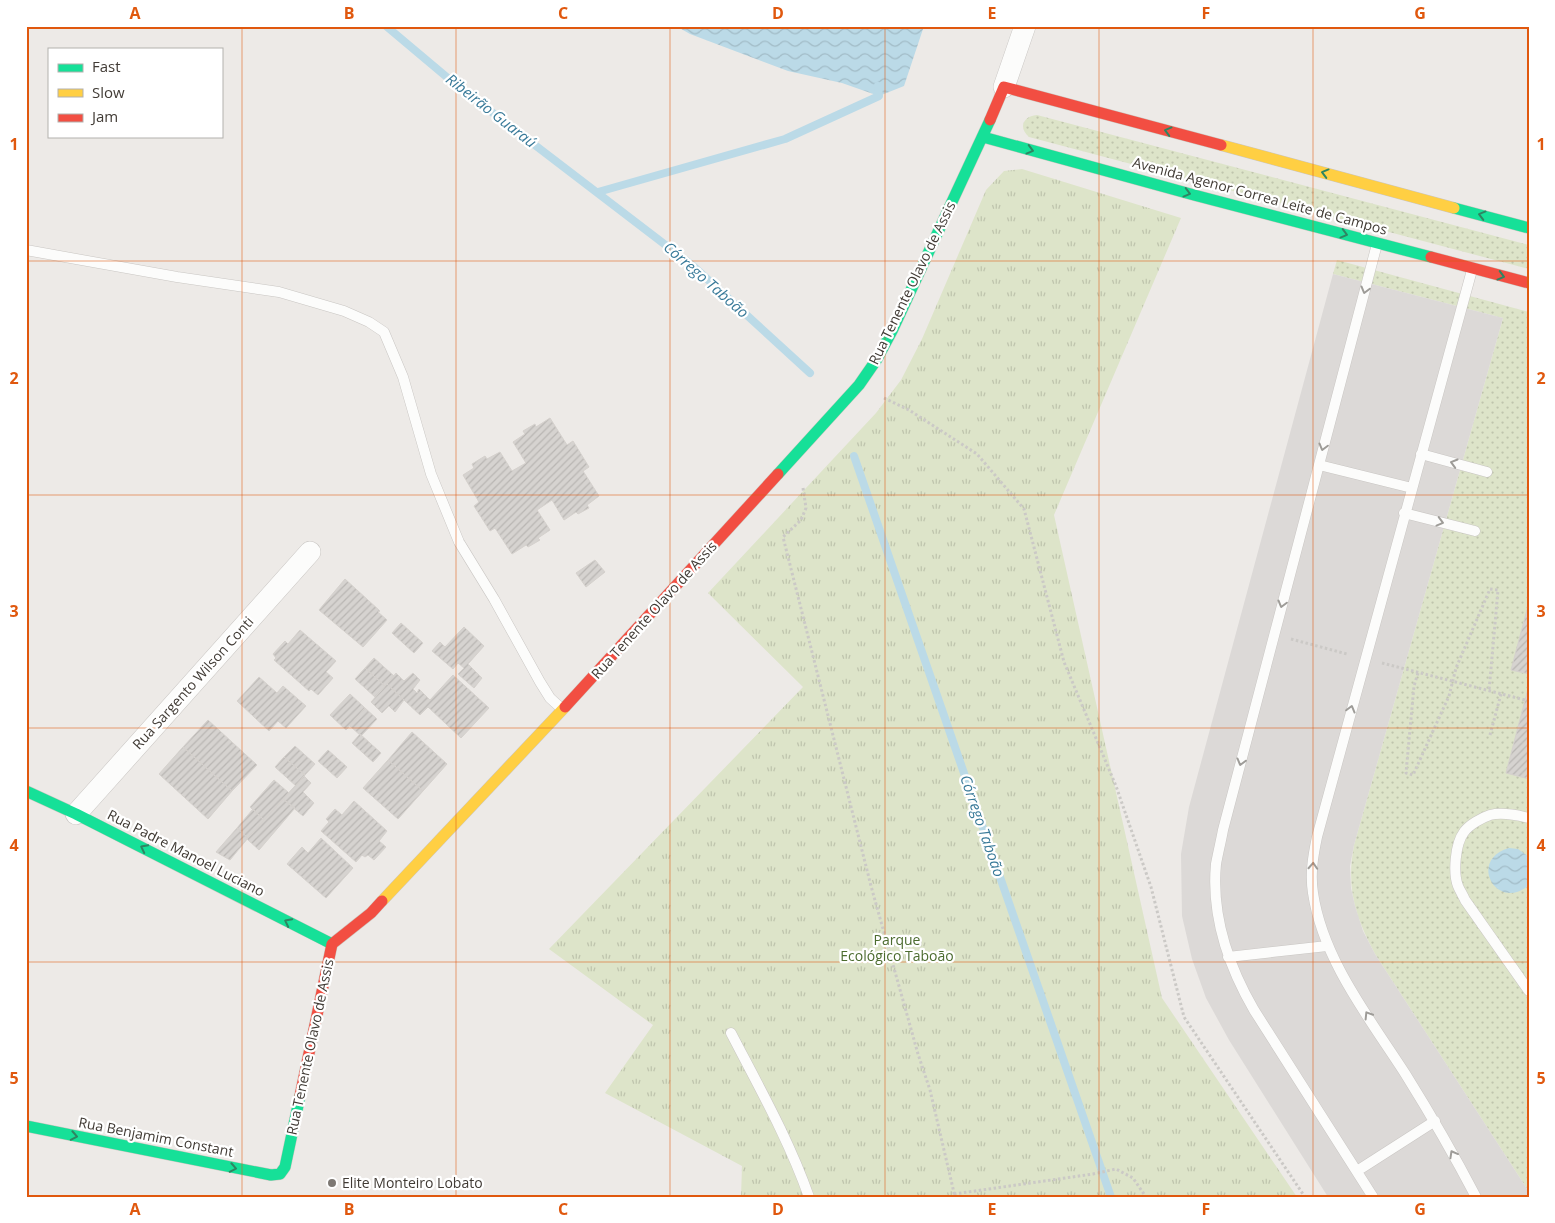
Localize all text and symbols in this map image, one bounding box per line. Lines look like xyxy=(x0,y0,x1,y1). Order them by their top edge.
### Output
text: A xyxy=(129,2,141,24)
text: B xyxy=(344,2,354,24)
text: C xyxy=(558,2,568,24)
text: D xyxy=(772,2,784,24)
text: E xyxy=(988,2,997,24)
text: F xyxy=(1202,2,1210,24)
text: G xyxy=(1414,2,1426,24)
legend xyxy=(48,48,222,138)
text: Fast xyxy=(92,56,121,76)
water label: Ribeirão Guaraú xyxy=(442,69,541,152)
text: Slow xyxy=(92,82,125,102)
text: Jam xyxy=(90,106,118,126)
one-way arrow xyxy=(1163,126,1172,137)
text: 1 xyxy=(9,133,19,155)
text: 1 xyxy=(1536,133,1546,155)
one-way arrow xyxy=(1026,144,1035,155)
street label: Avenida Agenor Correa Leite de Campos xyxy=(1131,152,1390,239)
one-way arrow xyxy=(1320,168,1329,179)
one-way arrow xyxy=(1183,187,1192,198)
street label: Rua Tenente Olavo de Assis xyxy=(864,198,960,368)
one-way arrow xyxy=(1478,211,1486,221)
one-way arrow xyxy=(1340,229,1348,239)
water label: Córrego Taboão xyxy=(660,237,753,322)
one-way arrow xyxy=(1497,270,1506,281)
one-way arrow xyxy=(1360,286,1370,294)
text: 2 xyxy=(9,367,19,389)
text: 2 xyxy=(1536,367,1546,389)
one-way arrow xyxy=(1319,443,1329,451)
one-way arrow xyxy=(1450,458,1459,469)
one-way arrow xyxy=(1435,516,1444,527)
street label: Rua Tenente Olavo de Assis xyxy=(587,536,721,683)
text: 3 xyxy=(9,600,19,622)
one-way arrow xyxy=(1277,600,1288,609)
text: 3 xyxy=(1536,600,1546,622)
street label: Rua Sargento Wilson Conti xyxy=(128,612,257,753)
one-way arrow xyxy=(1346,705,1356,713)
one-way arrow xyxy=(1236,757,1246,765)
water label: Córrego Taboão xyxy=(956,772,1010,879)
street label: Rua Padre Manoel Luciano xyxy=(104,805,268,901)
text: 4 xyxy=(9,834,19,856)
text: 4 xyxy=(1536,834,1546,856)
one-way arrow xyxy=(140,844,149,854)
one-way arrow xyxy=(1307,862,1318,870)
one-way arrow xyxy=(285,918,294,928)
park label: Parque Ecológico Taboão xyxy=(840,930,954,965)
street label: Rua Tenente Olavo de Assis xyxy=(282,957,338,1137)
one-way arrow xyxy=(1365,1012,1374,1021)
text: 5 xyxy=(9,1067,19,1089)
text: 5 xyxy=(1536,1067,1546,1089)
street label: Rua Benjamim Constant xyxy=(77,1112,235,1161)
one-way arrow xyxy=(70,1130,78,1140)
one-way arrow xyxy=(1449,1150,1459,1159)
one-way arrow xyxy=(229,1162,238,1173)
place label: Elite Monteiro Lobato xyxy=(342,1173,483,1192)
marker: Elite Monteiro Lobato xyxy=(326,1177,338,1189)
text: A xyxy=(129,1198,141,1220)
text: B xyxy=(344,1198,354,1220)
text: C xyxy=(558,1198,568,1220)
text: D xyxy=(772,1198,784,1220)
text: E xyxy=(988,1198,997,1220)
text: F xyxy=(1202,1198,1210,1220)
text: G xyxy=(1414,1198,1426,1220)

